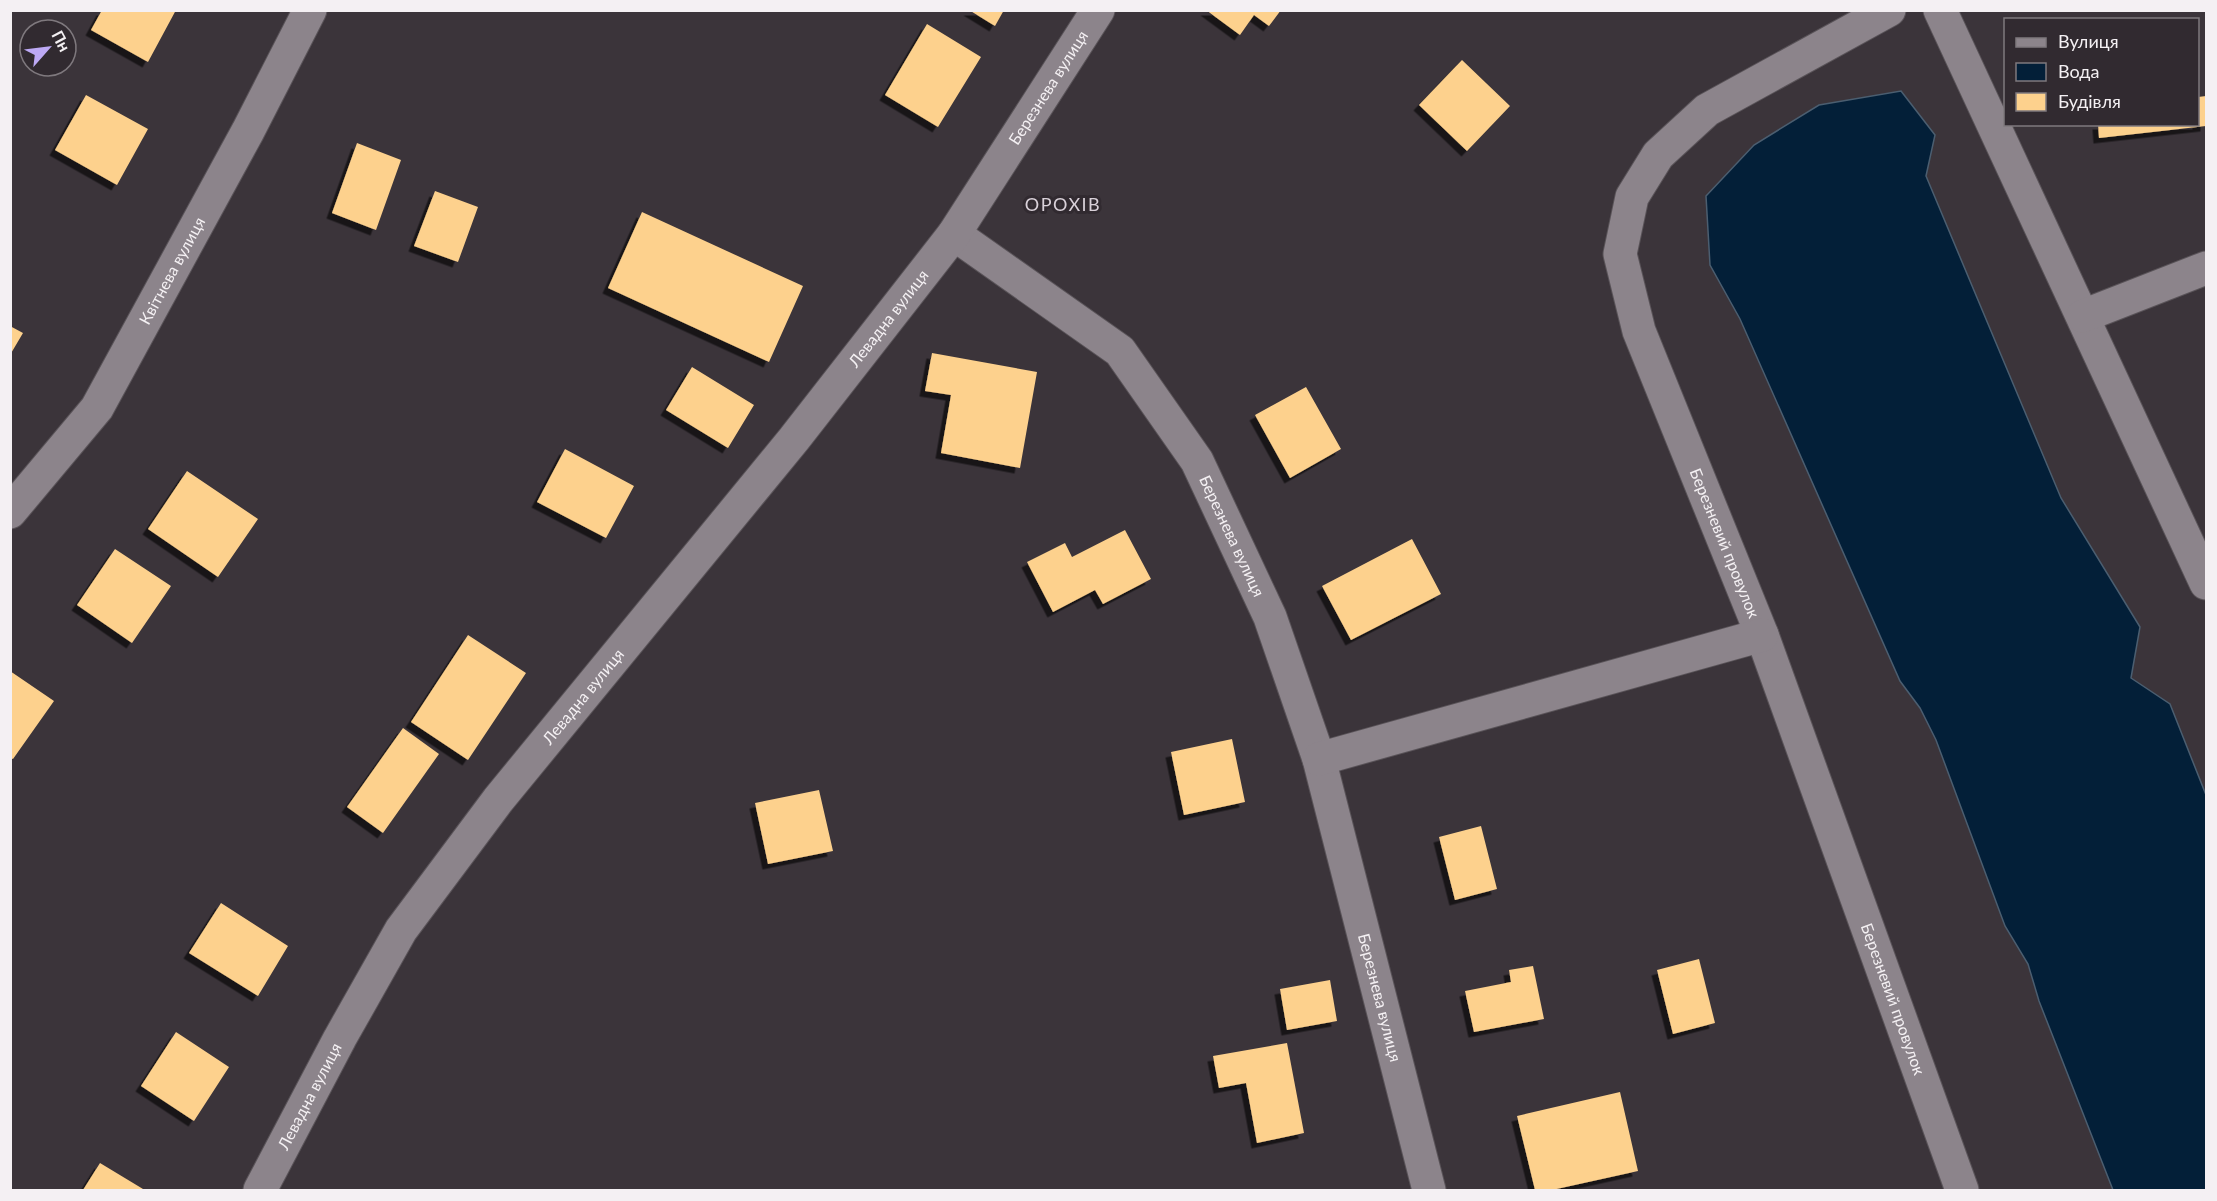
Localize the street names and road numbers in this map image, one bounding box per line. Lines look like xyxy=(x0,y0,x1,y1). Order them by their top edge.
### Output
street label: Березнева вулиця xyxy=(1004,27,1091,148)
street label: Квітнева вулиця xyxy=(135,213,208,327)
street label: Левадна вулиця xyxy=(843,266,932,371)
street label: Березневий провулок xyxy=(1686,465,1764,621)
street label: Березнева вулиця xyxy=(1196,472,1269,599)
street label: Левадна вулиця xyxy=(537,644,627,749)
street label: Березневий провулок xyxy=(1858,920,1930,1078)
street label: Березнева вулиця xyxy=(1355,931,1406,1064)
street label: Левадна вулиця xyxy=(273,1039,345,1154)

